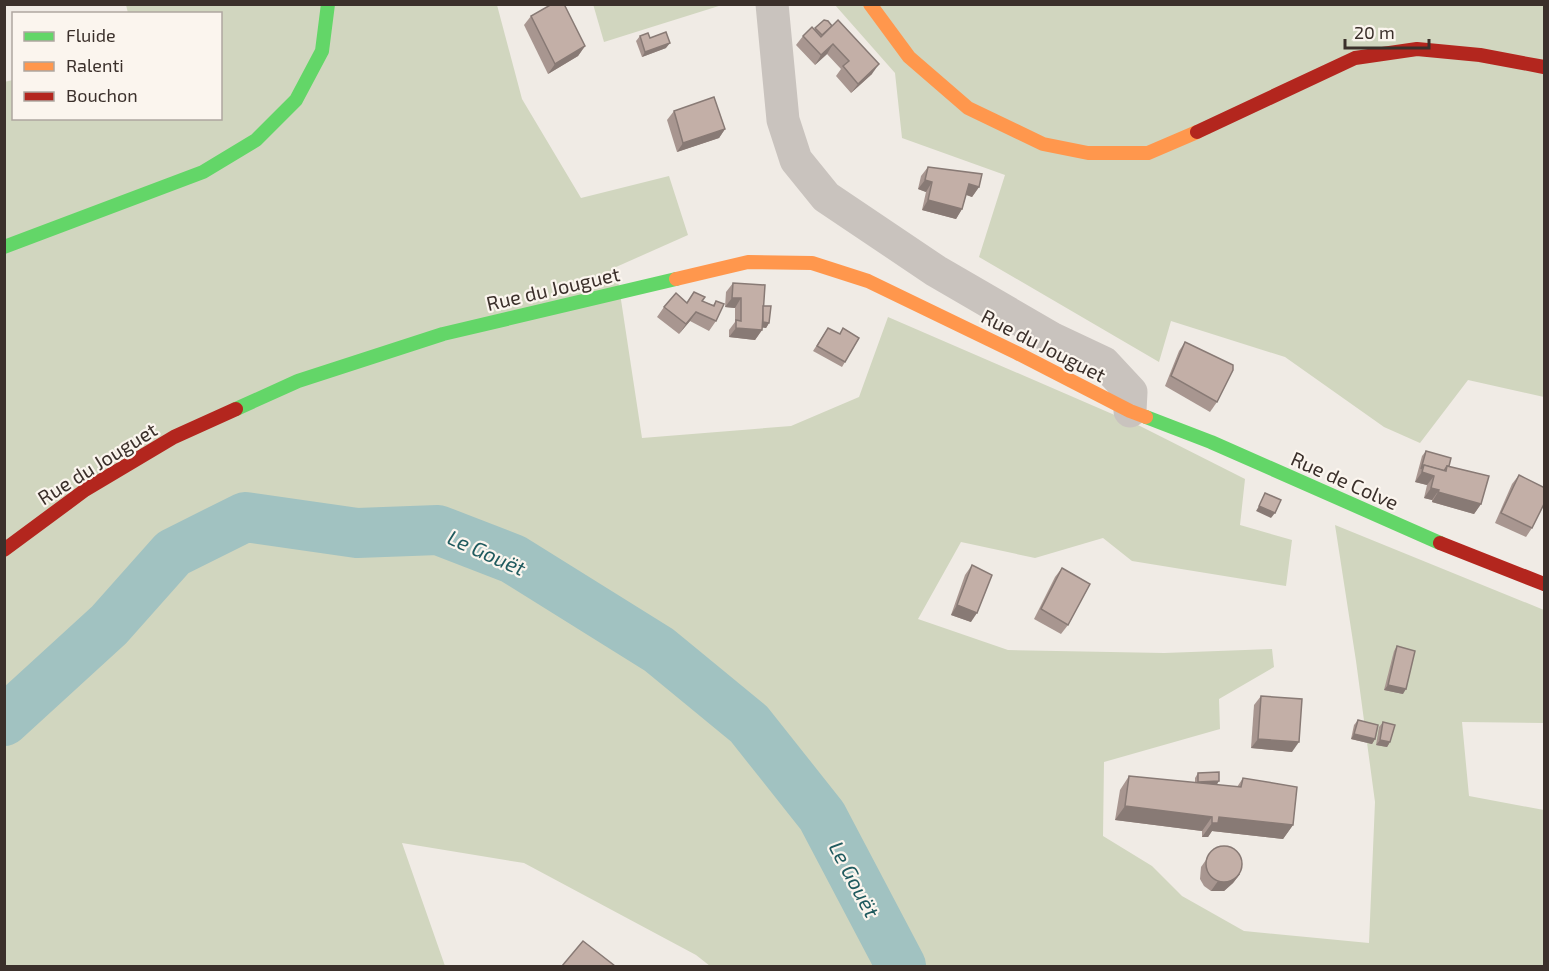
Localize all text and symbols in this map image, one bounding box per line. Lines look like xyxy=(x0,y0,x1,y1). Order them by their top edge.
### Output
legend xyxy=(12,12,222,120)
scale bar xyxy=(1345,12,1429,50)
text: 20 m xyxy=(1354,21,1395,43)
text: Fluide xyxy=(66,24,116,46)
text: Ralenti xyxy=(66,54,124,76)
text: Bouchon xyxy=(66,84,138,106)
street label: Rue du Jouguet xyxy=(484,261,622,315)
street label: Rue du Jouguet xyxy=(978,303,1111,387)
street label: Rue du Jouguet xyxy=(33,416,161,509)
street label: Rue de Colve xyxy=(1288,446,1402,514)
water label: Le Gouët xyxy=(444,524,530,580)
water label: Le Gouët xyxy=(825,837,885,921)

